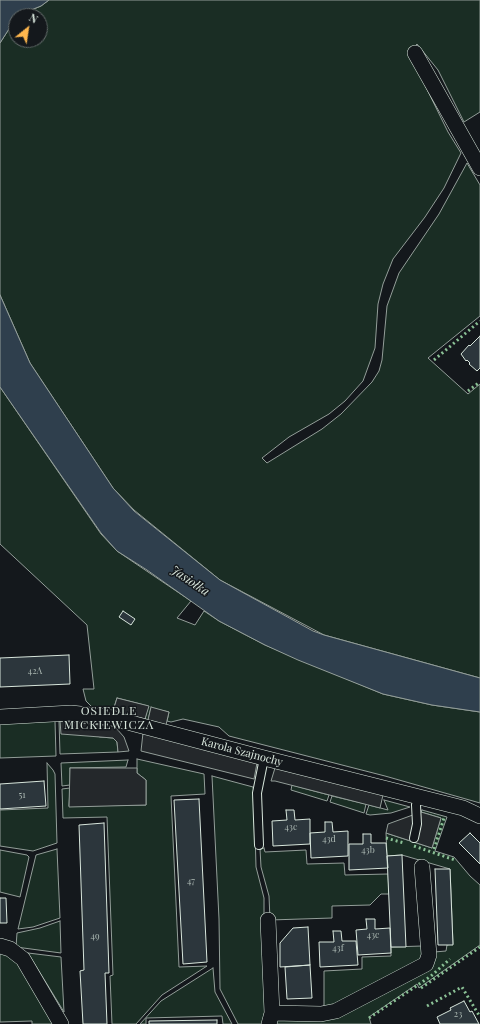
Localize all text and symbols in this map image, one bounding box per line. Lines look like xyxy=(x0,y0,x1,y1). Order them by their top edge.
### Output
north arrow xyxy=(8,8,48,48)
text: N xyxy=(27,10,41,27)
water label: Jasiołka xyxy=(168,563,212,599)
house number: 42A xyxy=(28,666,42,676)
district label: OSIEDLE MICKIEWICZA xyxy=(64,704,154,732)
street label: Karola Szajnochy xyxy=(200,735,284,769)
house number: 51 xyxy=(18,790,26,800)
house number: 43e xyxy=(285,822,297,832)
house number: 43d xyxy=(322,834,336,844)
house number: 43b xyxy=(361,845,375,855)
house number: 47 xyxy=(187,876,195,886)
house number: 43c xyxy=(367,930,379,940)
house number: 49 xyxy=(90,931,100,941)
house number: 43f xyxy=(332,943,344,953)
house number: 23 xyxy=(454,1009,462,1019)

